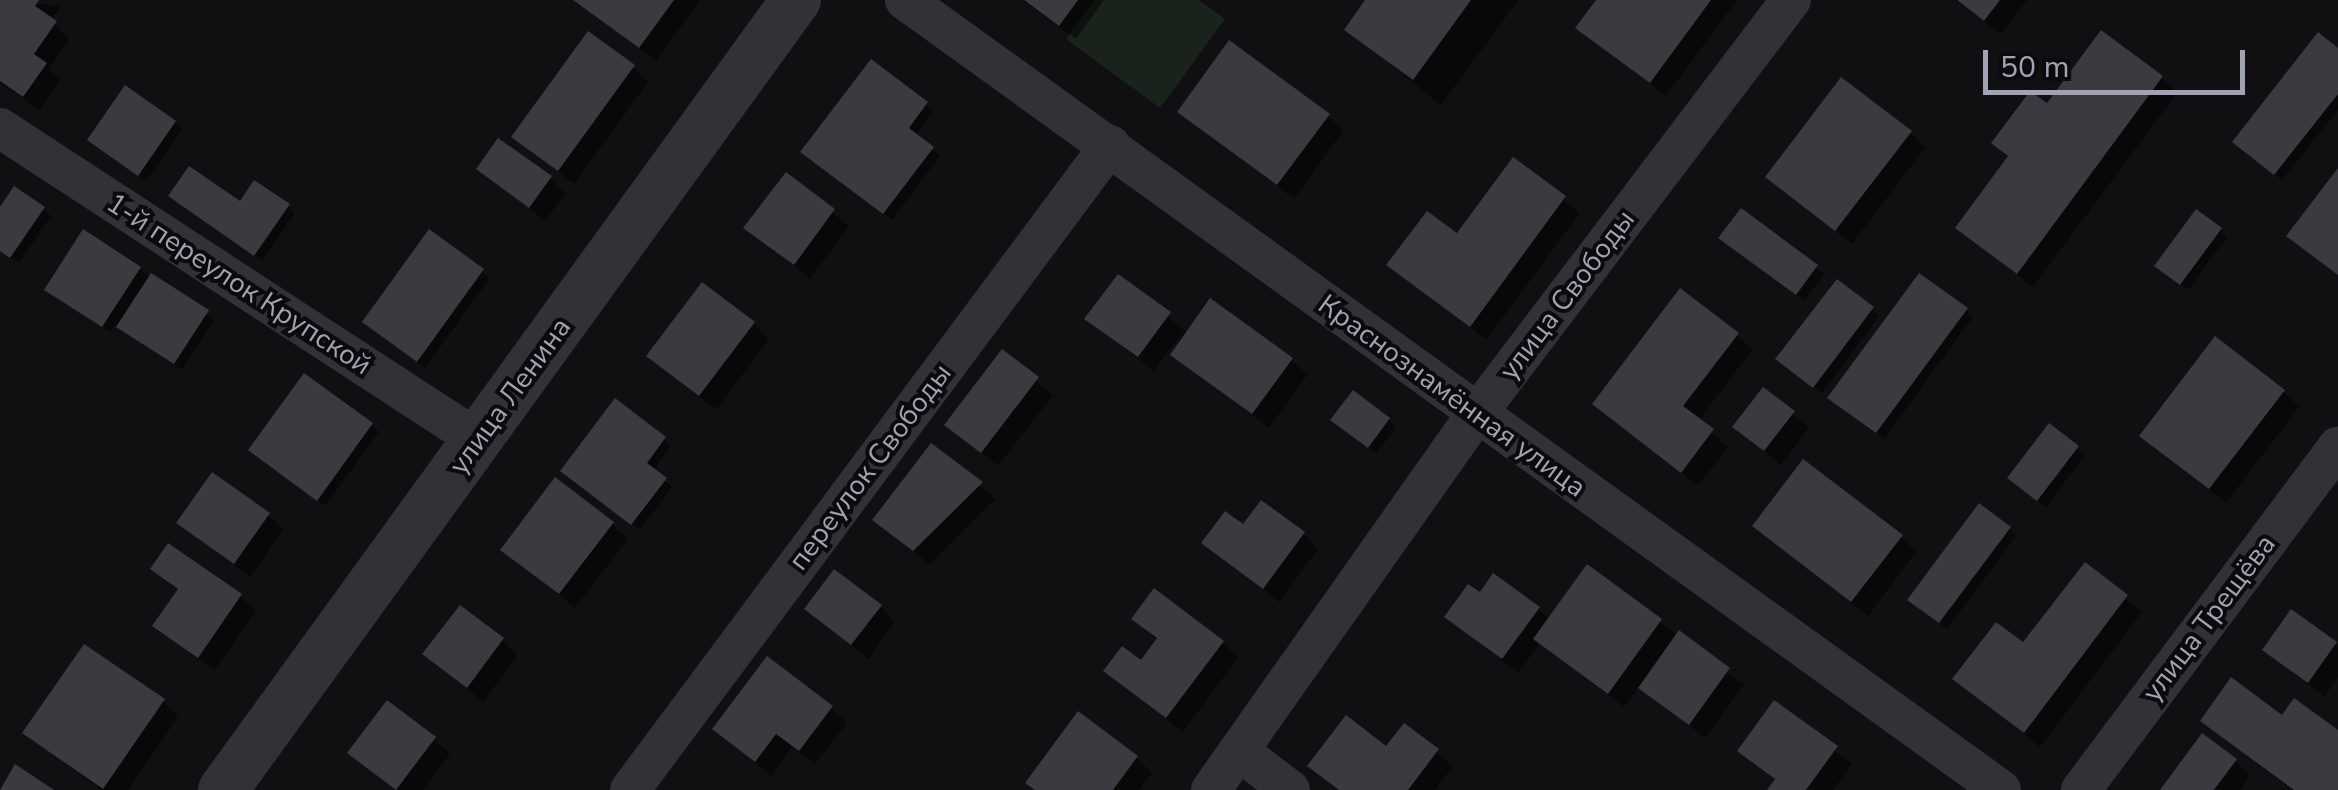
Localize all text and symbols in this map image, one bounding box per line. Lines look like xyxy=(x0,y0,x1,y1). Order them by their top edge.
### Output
scale bar xyxy=(1988,30,2250,92)
text: 50 m xyxy=(2000,47,2069,88)
street label: 1-й переулок Крупской xyxy=(100,186,378,382)
street label: улица Свободы xyxy=(1492,203,1642,387)
street label: Краснознамённая улица xyxy=(1312,288,1592,504)
street label: улица Ленина xyxy=(442,311,578,481)
street label: переулок Свободы xyxy=(781,357,959,577)
street label: улица Трещёва xyxy=(2135,528,2283,708)

